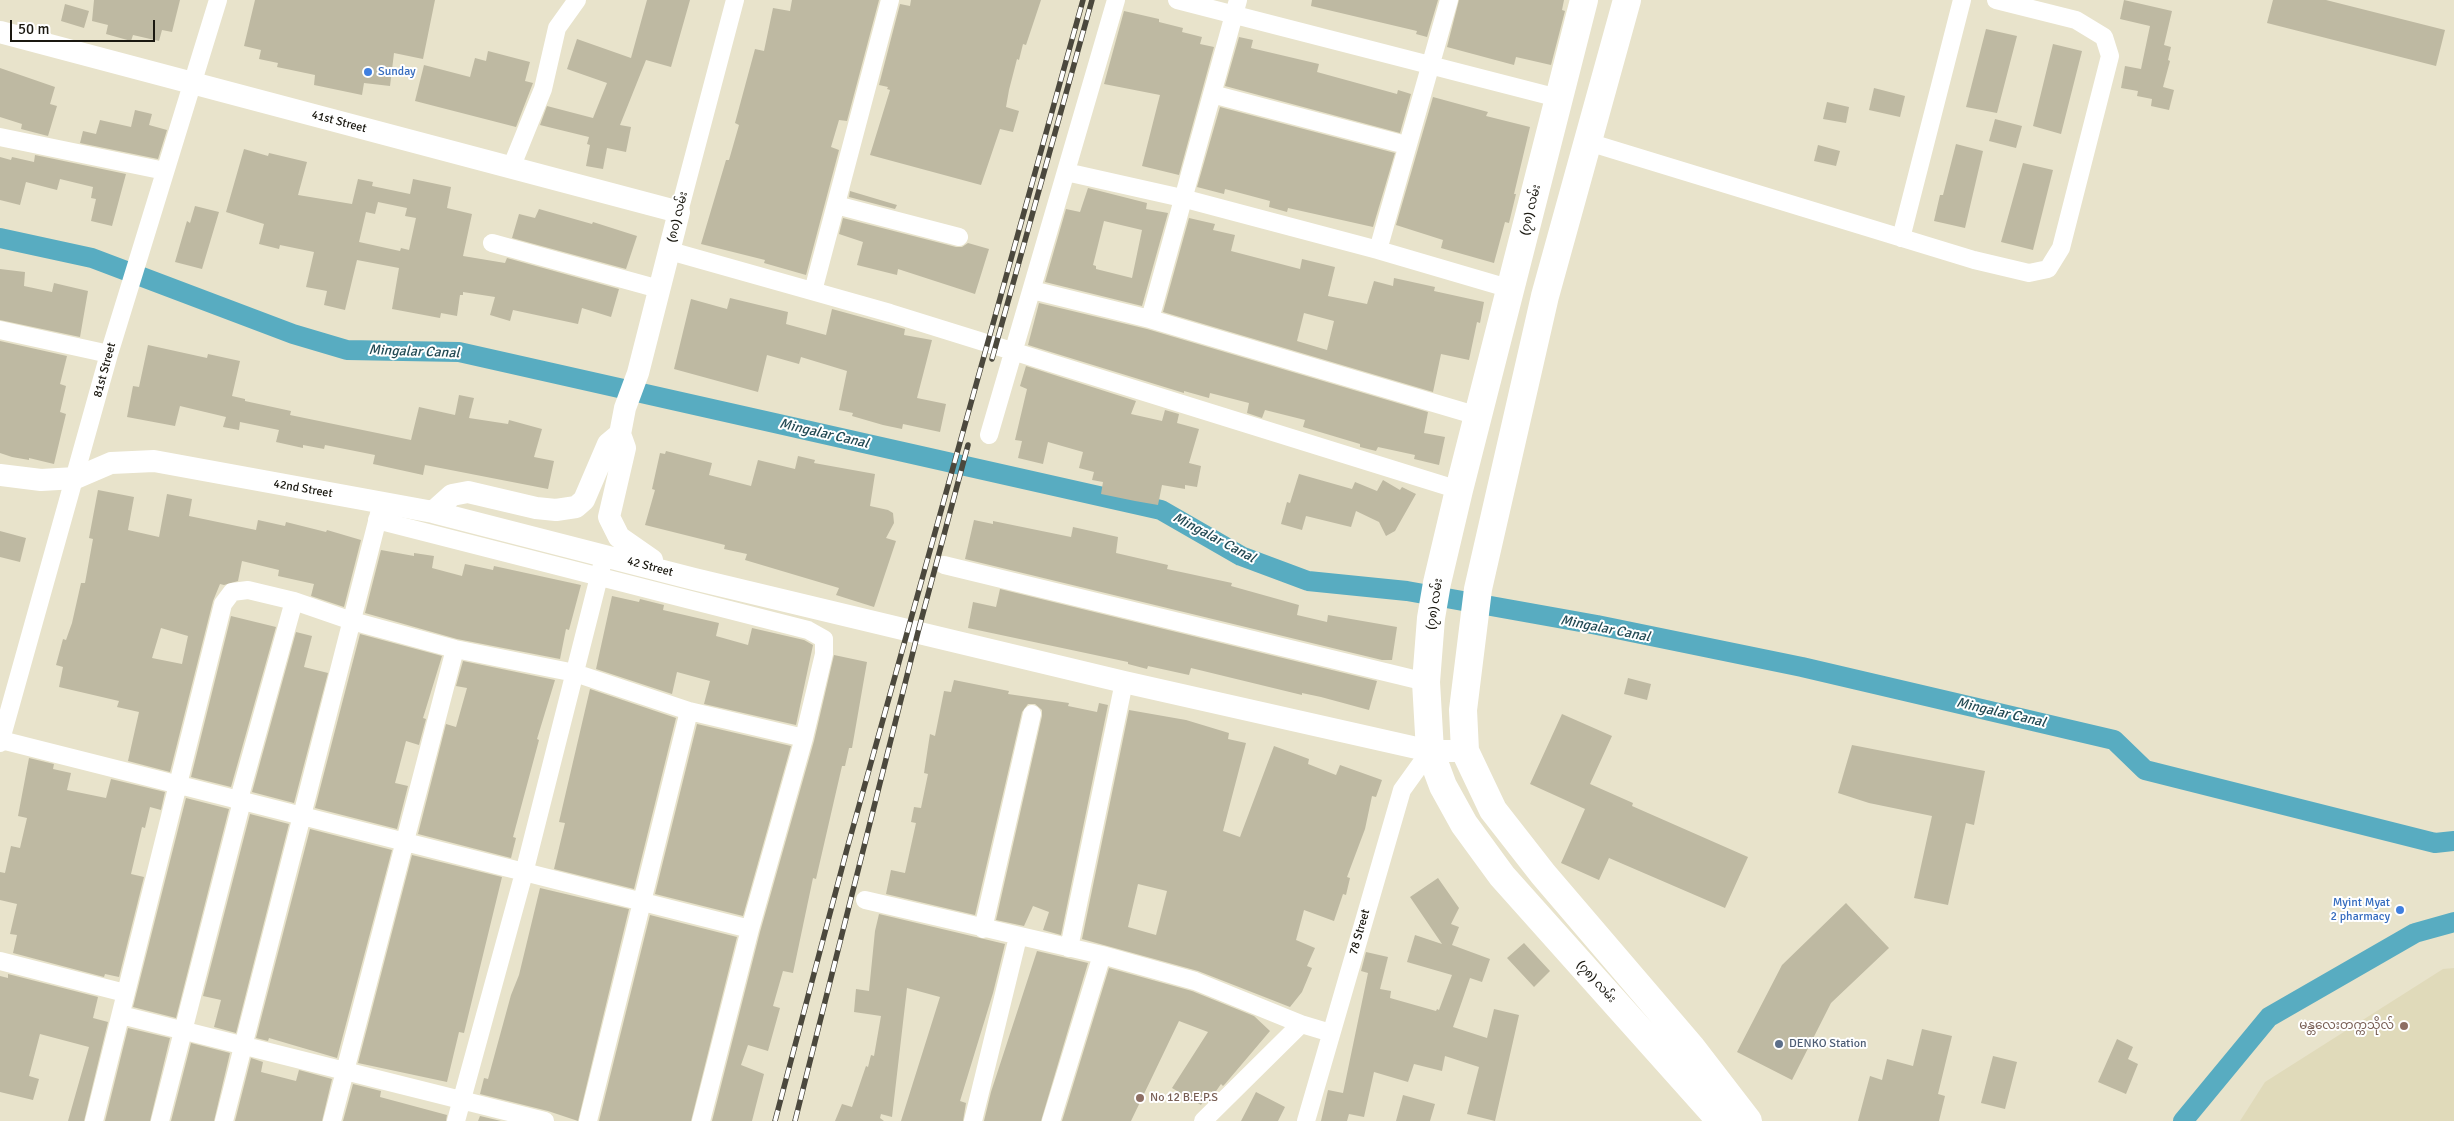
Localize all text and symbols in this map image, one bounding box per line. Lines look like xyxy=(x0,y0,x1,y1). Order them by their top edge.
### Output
scale bar xyxy=(12,10,158,42)
text: 50 m xyxy=(18,20,49,38)
place label: Sunday xyxy=(378,65,416,79)
marker: Sunday xyxy=(362,66,374,78)
street label: 41st Street xyxy=(310,108,368,136)
street label: (၇၈) လမ်း xyxy=(1518,183,1544,237)
street label: (၈၀) လမ်း xyxy=(665,190,691,244)
street label: 81st Street xyxy=(91,341,119,399)
water label: Mingalar Canal xyxy=(368,342,460,362)
water label: Mingalar Canal xyxy=(778,416,870,452)
street label: 42nd Street xyxy=(272,477,334,501)
water label: Mingalar Canal xyxy=(1170,509,1258,567)
street label: 42 Street xyxy=(626,554,674,580)
street label: (၇၈) လမ်း xyxy=(1424,577,1446,631)
water label: Mingalar Canal xyxy=(1559,612,1651,646)
water label: Mingalar Canal xyxy=(1955,695,2047,731)
place label: Myint Myat 2 pharmacy xyxy=(2331,896,2390,924)
marker: Myint Myat 2 pharmacy xyxy=(2394,904,2406,916)
street label: 78 Street xyxy=(1347,907,1373,957)
street label: (၇၈) လမ်း xyxy=(1573,958,1619,1006)
place label: မန္တလေးတက္ကသိုလ် xyxy=(2299,1019,2394,1033)
marker: မန္တလေးတက္ကသိုလ် xyxy=(2398,1020,2410,1032)
place label: DENKO Station xyxy=(1789,1037,1866,1051)
marker: DENKO Station xyxy=(1773,1038,1785,1050)
place label: No 12 B.E.P.S xyxy=(1150,1091,1218,1105)
marker: No 12 B.E.P.S xyxy=(1134,1092,1146,1104)

